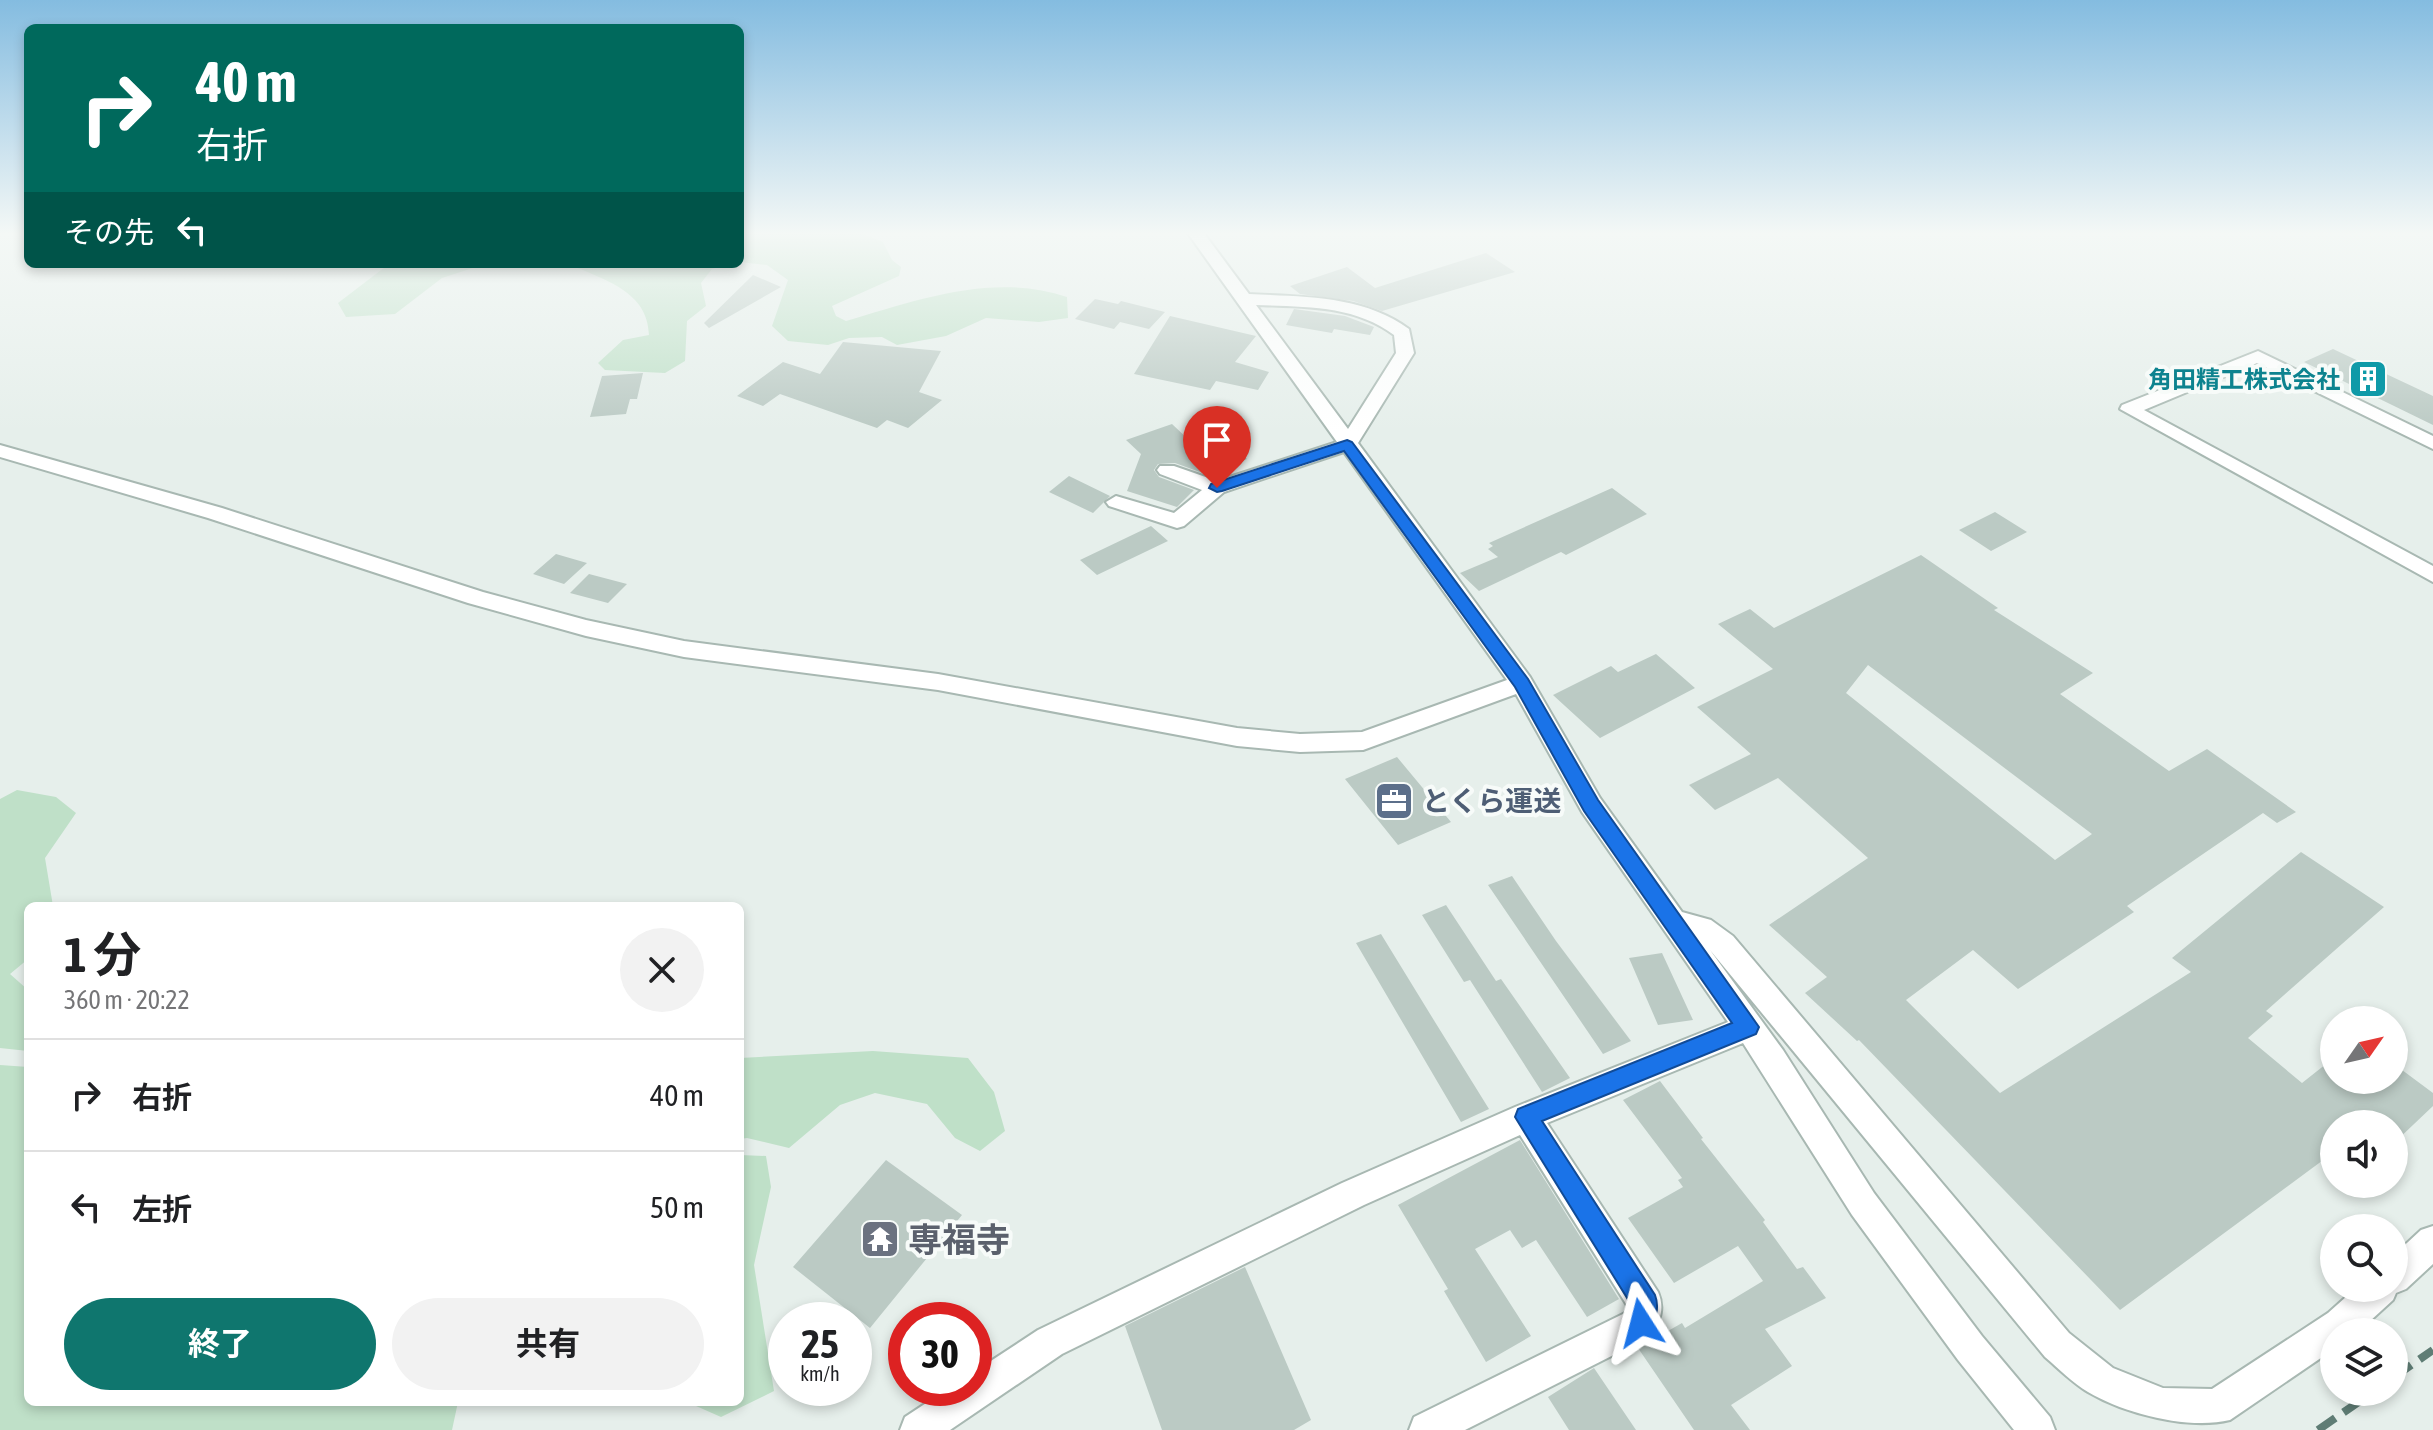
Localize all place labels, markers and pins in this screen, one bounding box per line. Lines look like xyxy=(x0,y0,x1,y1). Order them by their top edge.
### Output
building icon: 角田精工株式会社 xyxy=(2347,358,2389,400)
place label: 角田精工株式会社 xyxy=(2148,366,2340,393)
pin xyxy=(1183,406,1251,488)
office icon: とくら運送 xyxy=(1373,780,1415,822)
place label: とくら運送 xyxy=(1422,785,1561,817)
temple icon: 専福寺 xyxy=(859,1218,901,1260)
place label: 専福寺 xyxy=(908,1220,1010,1259)

